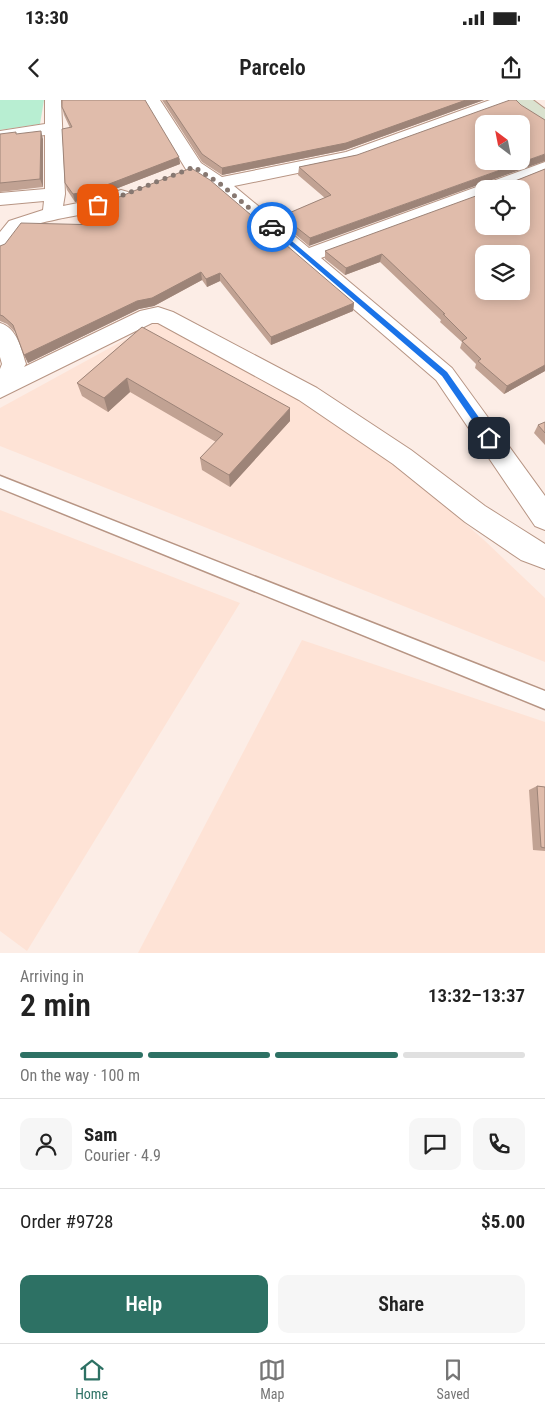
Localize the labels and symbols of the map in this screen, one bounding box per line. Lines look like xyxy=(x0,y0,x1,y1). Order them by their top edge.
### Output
north arrow xyxy=(475,115,530,170)
pin xyxy=(77,184,119,226)
courier xyxy=(247,202,297,252)
pin xyxy=(468,417,510,459)

